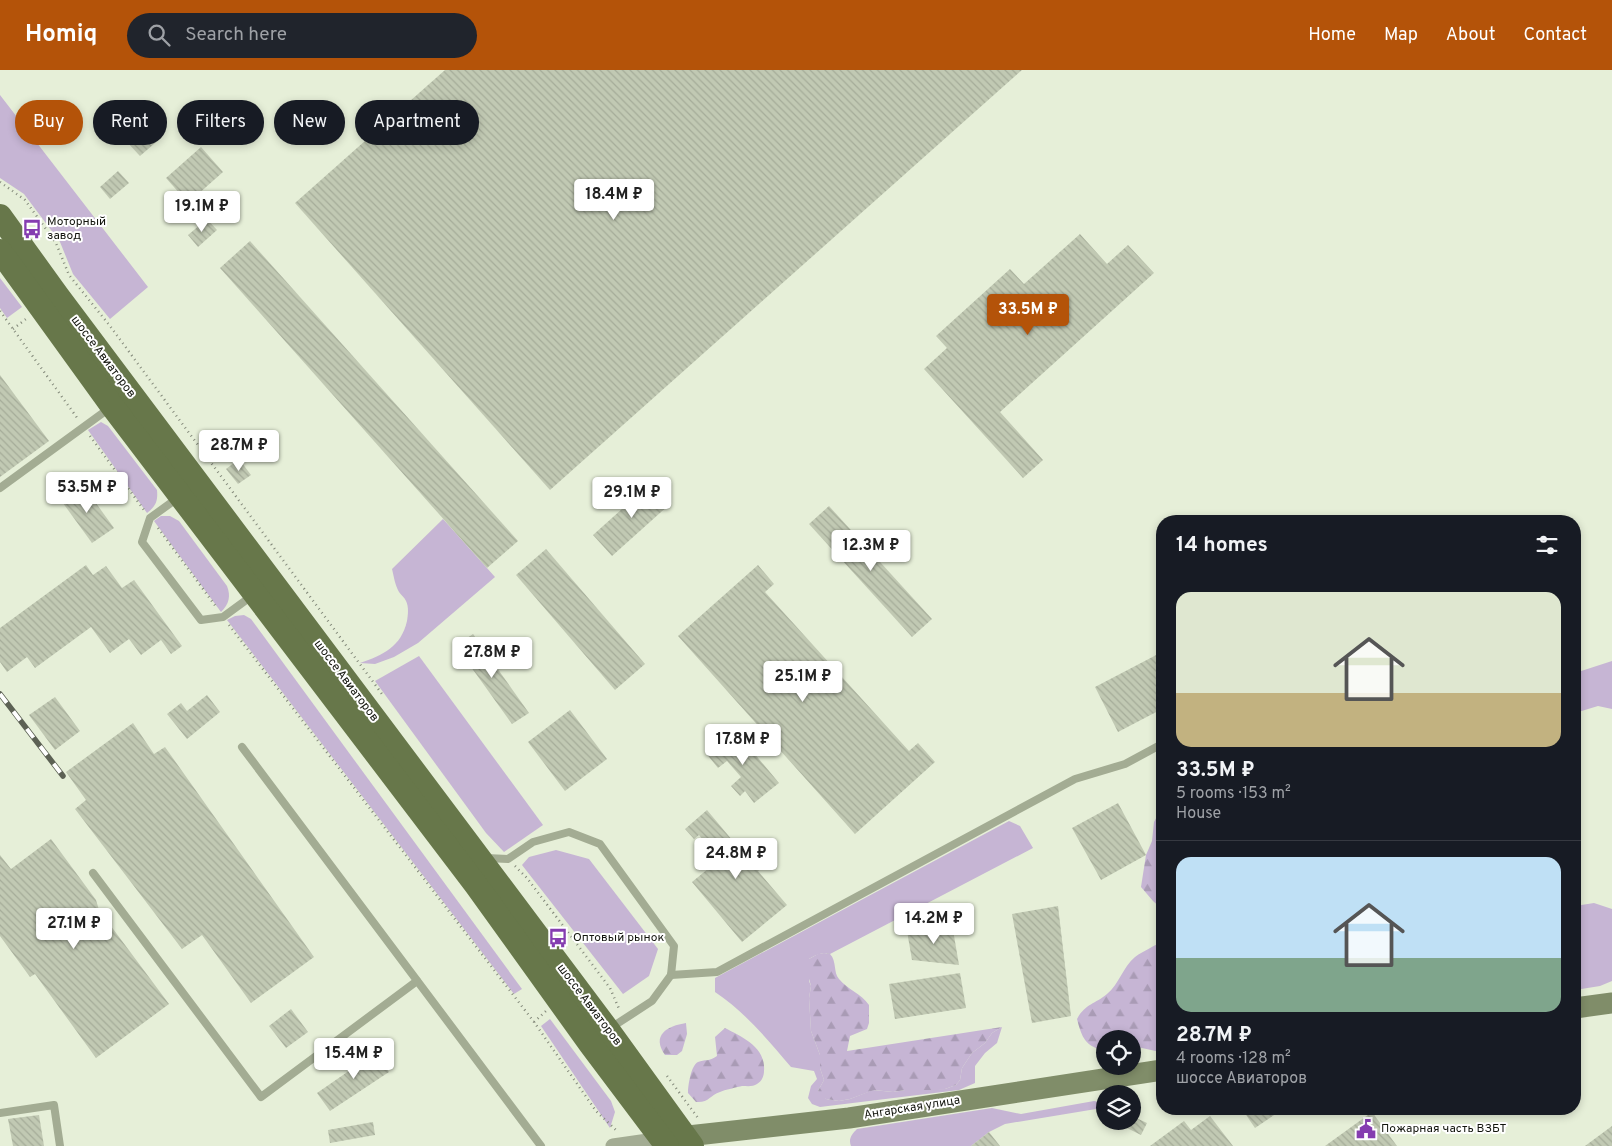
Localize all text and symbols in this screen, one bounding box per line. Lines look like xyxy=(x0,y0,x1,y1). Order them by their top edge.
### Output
search box xyxy=(127,13,477,58)
text: Homiq xyxy=(25,20,97,50)
icon: search xyxy=(145,21,173,49)
text: Search here xyxy=(185,23,287,47)
text: Home xyxy=(1308,24,1356,47)
text: Map xyxy=(1384,24,1418,47)
text: About xyxy=(1446,24,1495,47)
text: Contact xyxy=(1523,24,1587,47)
chip: Buy xyxy=(15,100,83,145)
chip: Rent xyxy=(93,100,167,145)
chip: Filters xyxy=(177,100,264,145)
chip: New xyxy=(274,100,345,145)
chip: Apartment xyxy=(355,100,479,145)
pin: 18.4M ₽ xyxy=(568,178,660,221)
text: 18.4M ₽ xyxy=(585,185,643,205)
pin: 19.1M ₽ xyxy=(156,190,248,233)
text: 19.1M ₽ xyxy=(175,197,229,217)
place label: Моторный завод xyxy=(47,214,106,244)
bus stop icon: Моторный завод xyxy=(21,218,43,240)
pin: 33.5M ₽ xyxy=(982,294,1074,336)
text: 33.5M ₽ xyxy=(998,300,1058,320)
street label: шоссе Авиаторов xyxy=(67,313,139,401)
pin: 28.7M ₽ xyxy=(193,430,285,472)
text: 28.7M ₽ xyxy=(210,436,268,456)
pin: 53.5M ₽ xyxy=(41,472,133,514)
pin: 29.1M ₽ xyxy=(586,476,678,519)
text: 53.5M ₽ xyxy=(57,478,117,498)
text: 29.1M ₽ xyxy=(603,483,661,503)
pin: 12.3M ₽ xyxy=(825,530,917,572)
icon: filters xyxy=(1533,531,1561,559)
text: 14 homes xyxy=(1176,532,1268,559)
text: 12.3M ₽ xyxy=(842,536,900,556)
icon: home xyxy=(1324,624,1414,714)
pin: 27.8M ₽ xyxy=(446,636,538,679)
street label: шоссе Авиаторов xyxy=(310,637,382,725)
text: 27.8M ₽ xyxy=(463,643,521,663)
pin: 25.1M ₽ xyxy=(757,660,849,703)
text: 25.1M ₽ xyxy=(774,667,832,687)
pin: 17.8M ₽ xyxy=(697,724,789,766)
text: 17.8M ₽ xyxy=(716,730,770,750)
text: 33.5M ₽ xyxy=(1176,757,1255,784)
text: 5 rooms · 153 m² xyxy=(1176,784,1291,804)
text: House xyxy=(1176,804,1221,824)
pin: 24.8M ₽ xyxy=(690,838,782,880)
text: 24.8M ₽ xyxy=(705,844,767,864)
icon: home xyxy=(1324,890,1414,980)
pin: 14.2M ₽ xyxy=(888,902,980,945)
pin: 27.1M ₽ xyxy=(28,908,120,950)
text: 14.2M ₽ xyxy=(905,909,963,929)
text: 27.1M ₽ xyxy=(47,914,101,934)
bus stop icon: Оптовый рынок xyxy=(547,927,569,949)
place label: Оптовый рынок xyxy=(573,930,664,946)
street label: шоссе Авиаторов xyxy=(553,961,625,1049)
text: 28.7M ₽ xyxy=(1176,1022,1252,1049)
map controls xyxy=(1096,1030,1141,1130)
button: locate xyxy=(1096,1030,1141,1075)
pin: 15.4M ₽ xyxy=(308,1038,400,1080)
text: 15.4M ₽ xyxy=(325,1044,383,1064)
text: 4 rooms · 128 m² xyxy=(1176,1049,1291,1069)
text: шоссе Авиаторов xyxy=(1176,1069,1307,1089)
button: layers xyxy=(1096,1085,1141,1130)
street label: Ангарская улица xyxy=(863,1093,961,1123)
public building icon: Пожарная часть ВЗБТ xyxy=(1355,1118,1377,1140)
place label: Пожарная часть ВЗБТ xyxy=(1381,1121,1507,1137)

